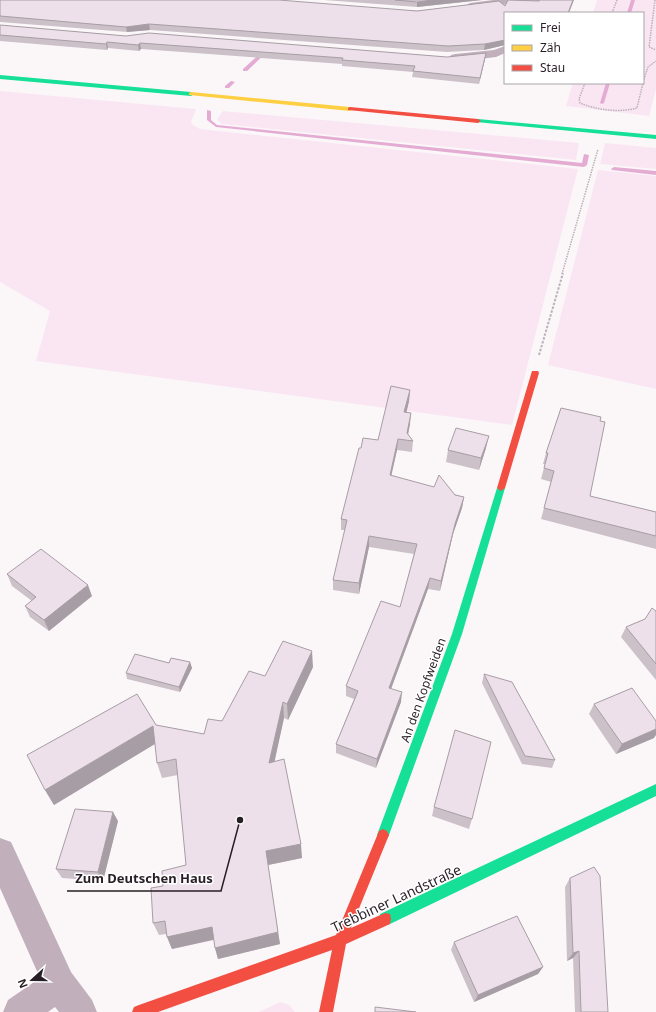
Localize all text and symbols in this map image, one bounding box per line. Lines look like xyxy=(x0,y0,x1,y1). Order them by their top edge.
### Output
legend xyxy=(504,12,644,84)
text: Frei xyxy=(540,19,561,36)
text: Zäh xyxy=(540,39,561,56)
text: Stau xyxy=(540,59,565,76)
street label: An den Kopfweiden xyxy=(396,635,450,745)
street label: Trebbiner Landstraße xyxy=(328,859,464,937)
callout: Zum Deutschen Haus xyxy=(67,866,221,891)
text: Zum Deutschen Haus xyxy=(75,869,213,887)
north arrow xyxy=(12,960,52,1000)
text: N xyxy=(14,977,31,991)

